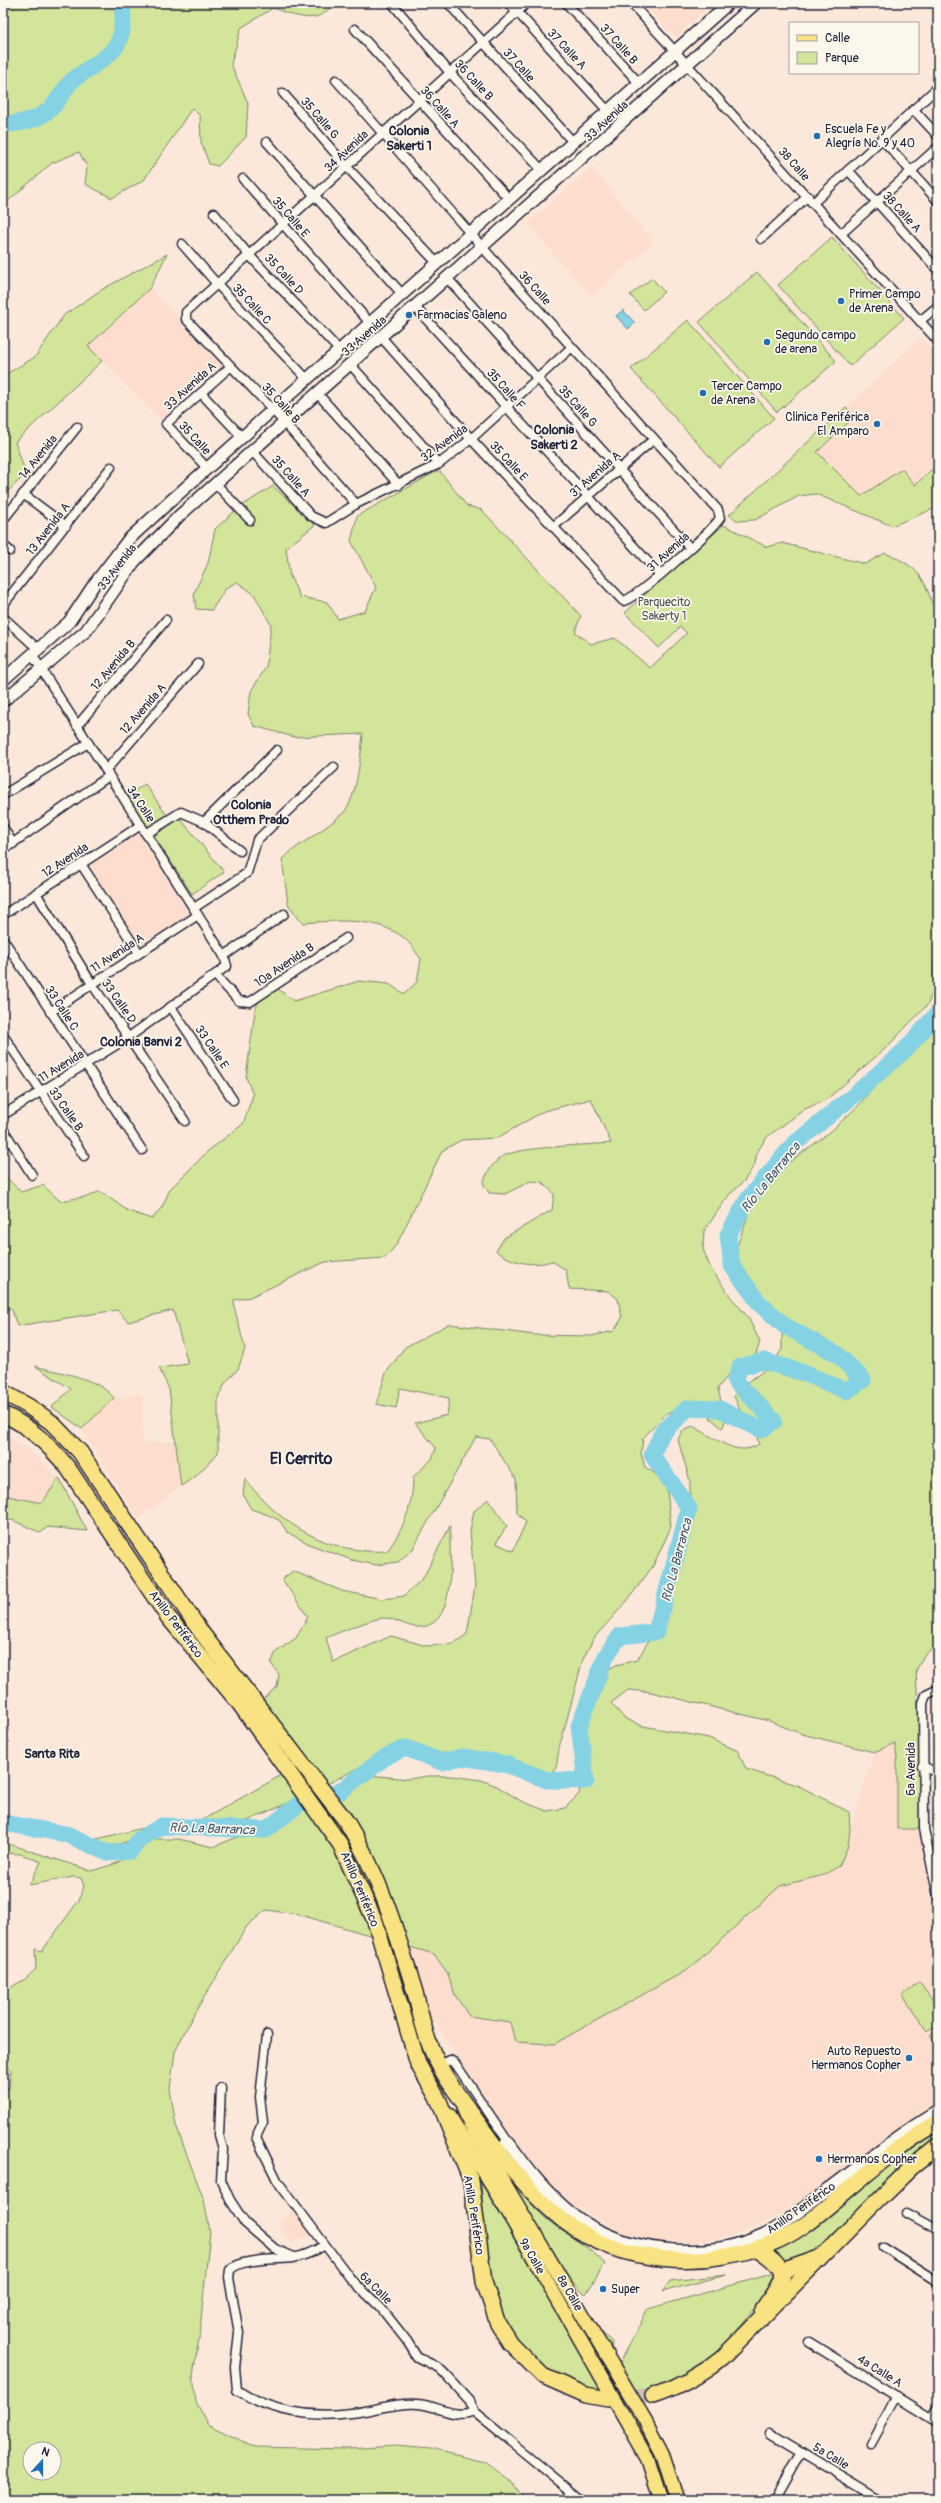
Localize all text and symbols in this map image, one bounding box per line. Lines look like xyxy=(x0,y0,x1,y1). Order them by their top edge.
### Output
street label: 37 Calle B xyxy=(596,21,641,68)
legend xyxy=(789,22,919,74)
street label: 37 Calle A xyxy=(544,26,590,73)
text: Calle xyxy=(825,31,850,46)
street label: 37 Calle xyxy=(500,45,538,85)
text: Parque xyxy=(825,51,859,66)
street label: 36 Calle B xyxy=(451,57,496,104)
street label: 36 Calle A xyxy=(417,83,463,132)
street label: 35 Calle G xyxy=(297,94,342,143)
street label: 33 Avenida xyxy=(581,97,632,145)
place label: Escuela Fe y Alegría No. 9 y 40 xyxy=(825,122,915,151)
district label: Colonia Sakerti 1 xyxy=(386,123,432,154)
street label: 34 Avenida xyxy=(321,127,372,176)
marker: Escuela Fe y Alegría No. 9 y 40 xyxy=(812,131,822,141)
street label: 38 Calle xyxy=(775,144,813,184)
street label: 38 Calle A xyxy=(879,189,924,236)
street label: 35 Calle E xyxy=(269,194,312,241)
street label: 35 Calle D xyxy=(261,251,307,298)
street label: 36 Calle xyxy=(515,268,554,309)
street label: 35 Calle C xyxy=(229,281,274,328)
place label: Primer Campo de Arena xyxy=(849,287,921,316)
marker: Primer Campo de Arena xyxy=(836,296,846,306)
place label: Farmacias Galeno xyxy=(417,308,507,323)
marker: Farmacias Galeno xyxy=(404,310,414,320)
street label: 33 Avenida xyxy=(339,313,390,360)
place label: Segundo campo de arena xyxy=(775,328,856,357)
marker: Segundo campo de arena xyxy=(762,337,772,347)
street label: 33 Avenida A xyxy=(161,359,220,414)
street label: 35 Calle F xyxy=(483,366,528,413)
place label: Tercer Campo de Arena xyxy=(711,379,782,408)
street label: 35 Calle B xyxy=(258,380,303,427)
street label: 35 Calle G xyxy=(555,382,600,430)
marker: Tercer Campo de Arena xyxy=(698,388,708,398)
place label: Clinica Periférica El Amparo xyxy=(785,410,870,439)
street label: 35 Calle xyxy=(175,418,214,458)
marker: Clinica Periférica El Amparo xyxy=(872,419,882,429)
street label: 32 Avenida xyxy=(418,421,471,466)
district label: Colonia Sakerti 2 xyxy=(530,422,578,453)
street label: 14 Avenida xyxy=(16,432,61,483)
street label: 35 Calle E xyxy=(486,438,531,484)
street label: 31 Avenida A xyxy=(567,448,624,501)
street label: 35 Calle A xyxy=(268,452,313,500)
street label: 13 Avenida A xyxy=(23,500,74,559)
street label: 31 Avenida xyxy=(644,529,693,576)
street label: 33 Avenida xyxy=(95,541,140,593)
park label: Parquecito Sakerty 1 xyxy=(637,595,691,624)
street label: 12 Avenida B xyxy=(88,637,139,694)
street label: 12 Avenida A xyxy=(117,681,170,738)
street label: 34 Calle xyxy=(123,783,158,826)
district label: Colonia Otthem Prado xyxy=(213,797,289,828)
street label: 12 Avenida xyxy=(39,840,92,881)
street label: 11 Avenida A xyxy=(88,930,147,976)
street label: 10a Avenida B xyxy=(251,940,317,991)
street label: 33 Calle D xyxy=(98,976,140,1027)
street label: 33 Calle C xyxy=(42,983,82,1034)
street label: 33 Calle E xyxy=(192,1023,232,1072)
district label: Colonia Banvi 2 xyxy=(100,1034,182,1050)
street label: 11 Avenida xyxy=(36,1047,87,1086)
street label: 33 Calle B xyxy=(45,1084,86,1134)
water label: Río La Barranca xyxy=(738,1139,805,1216)
district label: El Cerrito xyxy=(270,1449,333,1469)
water label: Río La Barranca xyxy=(658,1516,696,1604)
street label: Anillo Periférico xyxy=(145,1588,206,1661)
street label: 6a Avenida xyxy=(904,1742,919,1796)
district label: Santa Rita xyxy=(24,1746,80,1762)
water label: Río La Barranca xyxy=(169,1820,256,1839)
street label: Anillo Periférico xyxy=(337,1849,382,1930)
place label: Auto Repuesto Hermanos Copher xyxy=(811,2044,902,2073)
marker: Auto Repuesto Hermanos Copher xyxy=(904,2053,914,2063)
place label: Hermanos Copher xyxy=(827,2152,918,2167)
marker: Hermanos Copher xyxy=(814,2154,824,2164)
street label: Anillo Periférico xyxy=(460,2174,487,2257)
street label: Anillo Periférico xyxy=(764,2179,839,2238)
street label: 9a Calle xyxy=(515,2236,548,2277)
street label: 6a Calle xyxy=(356,2269,395,2308)
street label: 8a Calle xyxy=(553,2273,586,2314)
place label: Super xyxy=(611,2282,641,2297)
marker: Super xyxy=(598,2284,608,2294)
street label: 4a Calle A xyxy=(854,2352,905,2391)
street label: 5a Calle xyxy=(810,2440,852,2473)
north arrow xyxy=(22,2441,62,2481)
text: N xyxy=(40,2445,52,2460)

